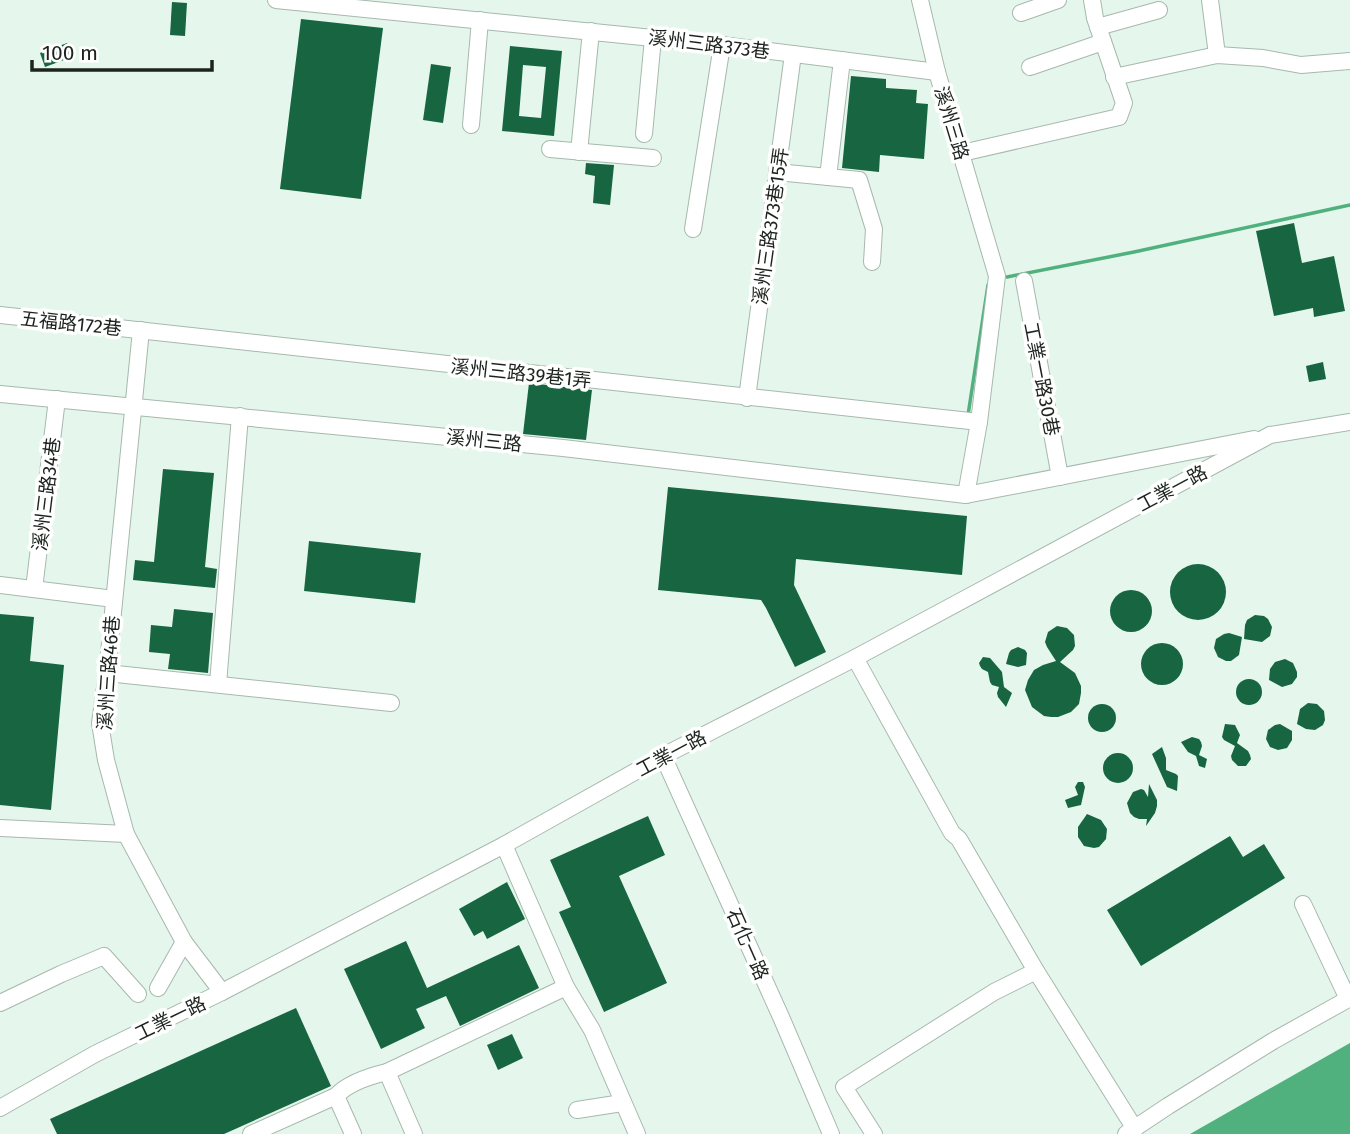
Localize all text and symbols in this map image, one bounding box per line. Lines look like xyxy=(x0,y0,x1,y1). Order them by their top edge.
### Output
street label: 溪州三路373巷 xyxy=(647,26,771,63)
scale bar xyxy=(32,28,212,72)
text: 100 m xyxy=(42,40,98,66)
street label: 溪州三路 xyxy=(929,83,974,163)
street label: 溪州三路373巷15弄 xyxy=(748,146,793,306)
street label: 五福路172巷 xyxy=(19,307,123,340)
street label: 工業一路30巷 xyxy=(1019,320,1064,438)
street label: 溪州三路39巷1弄 xyxy=(449,355,592,392)
street label: 溪州三路 xyxy=(445,425,523,456)
street label: 溪州三路34巷 xyxy=(28,436,65,552)
street label: 工業一路 xyxy=(1133,460,1211,516)
street label: 溪州三路46巷 xyxy=(93,615,124,731)
street label: 工業一路 xyxy=(632,725,710,781)
street label: 石化一路 xyxy=(722,905,774,984)
street label: 工業一路 xyxy=(131,991,209,1045)

